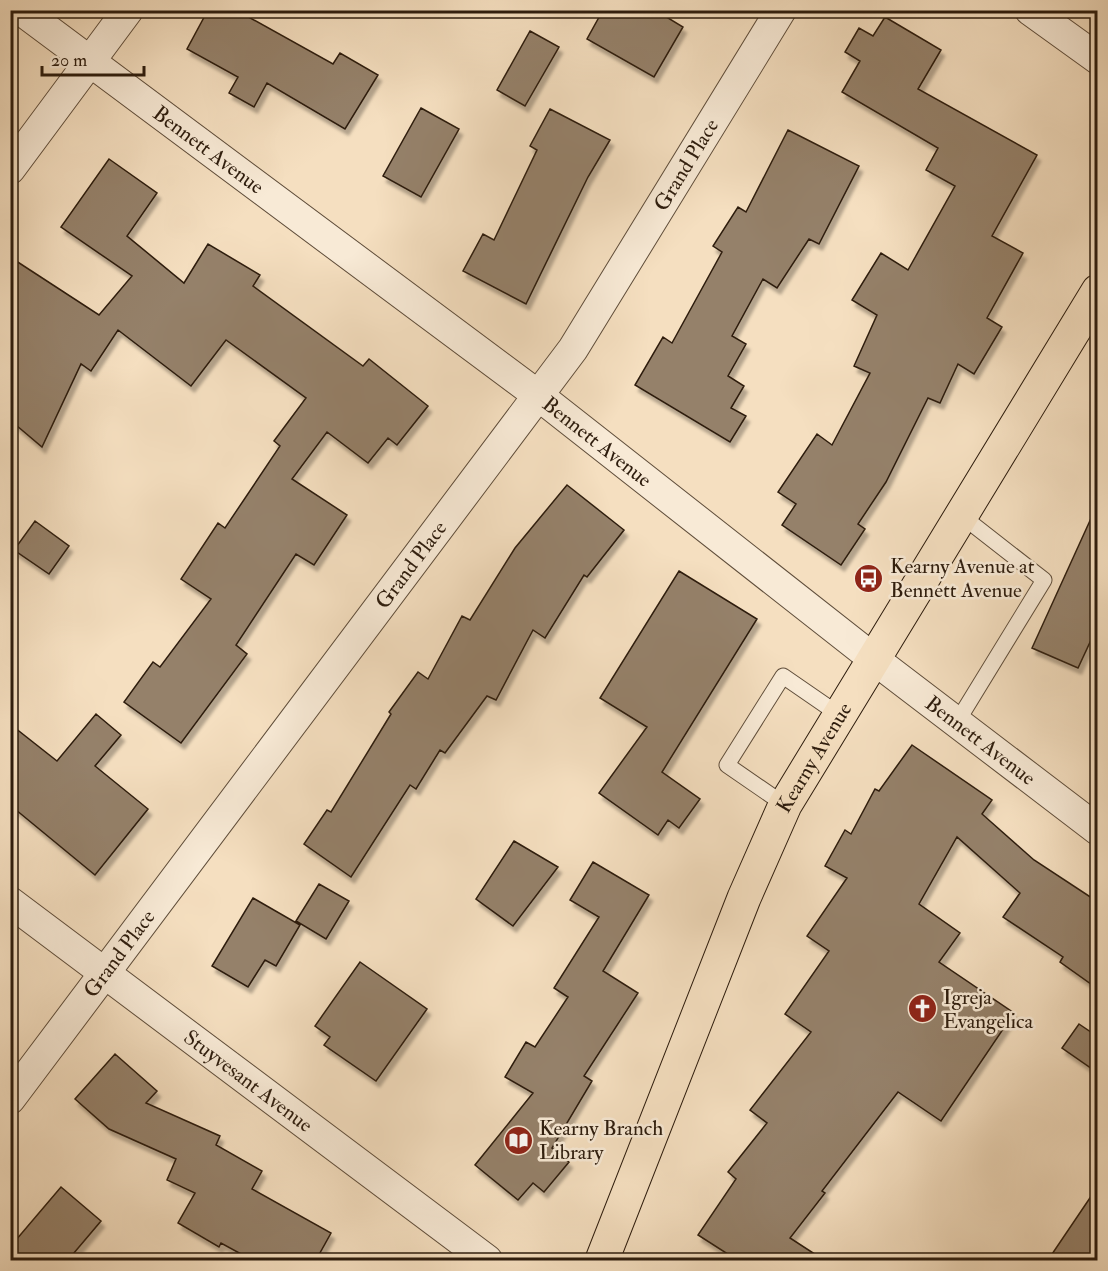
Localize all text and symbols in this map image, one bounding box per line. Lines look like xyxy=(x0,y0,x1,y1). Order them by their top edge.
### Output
scale bar xyxy=(42,39,144,77)
text: 20 m xyxy=(51,49,87,72)
street label: Bennett Avenue xyxy=(148,100,270,200)
street label: Grand Place xyxy=(648,113,725,216)
street label: Bennett Avenue xyxy=(537,390,658,493)
street label: Grand Place xyxy=(369,515,453,614)
place label: Kearny Avenue at Bennett Avenue xyxy=(890,553,1035,604)
bus stop icon: Kearny Avenue at Bennett Avenue xyxy=(853,562,885,594)
street label: Bennett Avenue xyxy=(920,690,1041,791)
street label: Kearny Avenue xyxy=(770,697,858,818)
street label: Grand Place xyxy=(77,904,161,1003)
place label: Igreja Evangelica xyxy=(943,984,1034,1035)
church icon: Igreja Evangelica xyxy=(906,993,938,1025)
street label: Stuyvesant Avenue xyxy=(178,1024,319,1138)
place label: Kearny Branch Library xyxy=(539,1115,663,1166)
library icon: Kearny Branch Library xyxy=(502,1124,534,1156)

